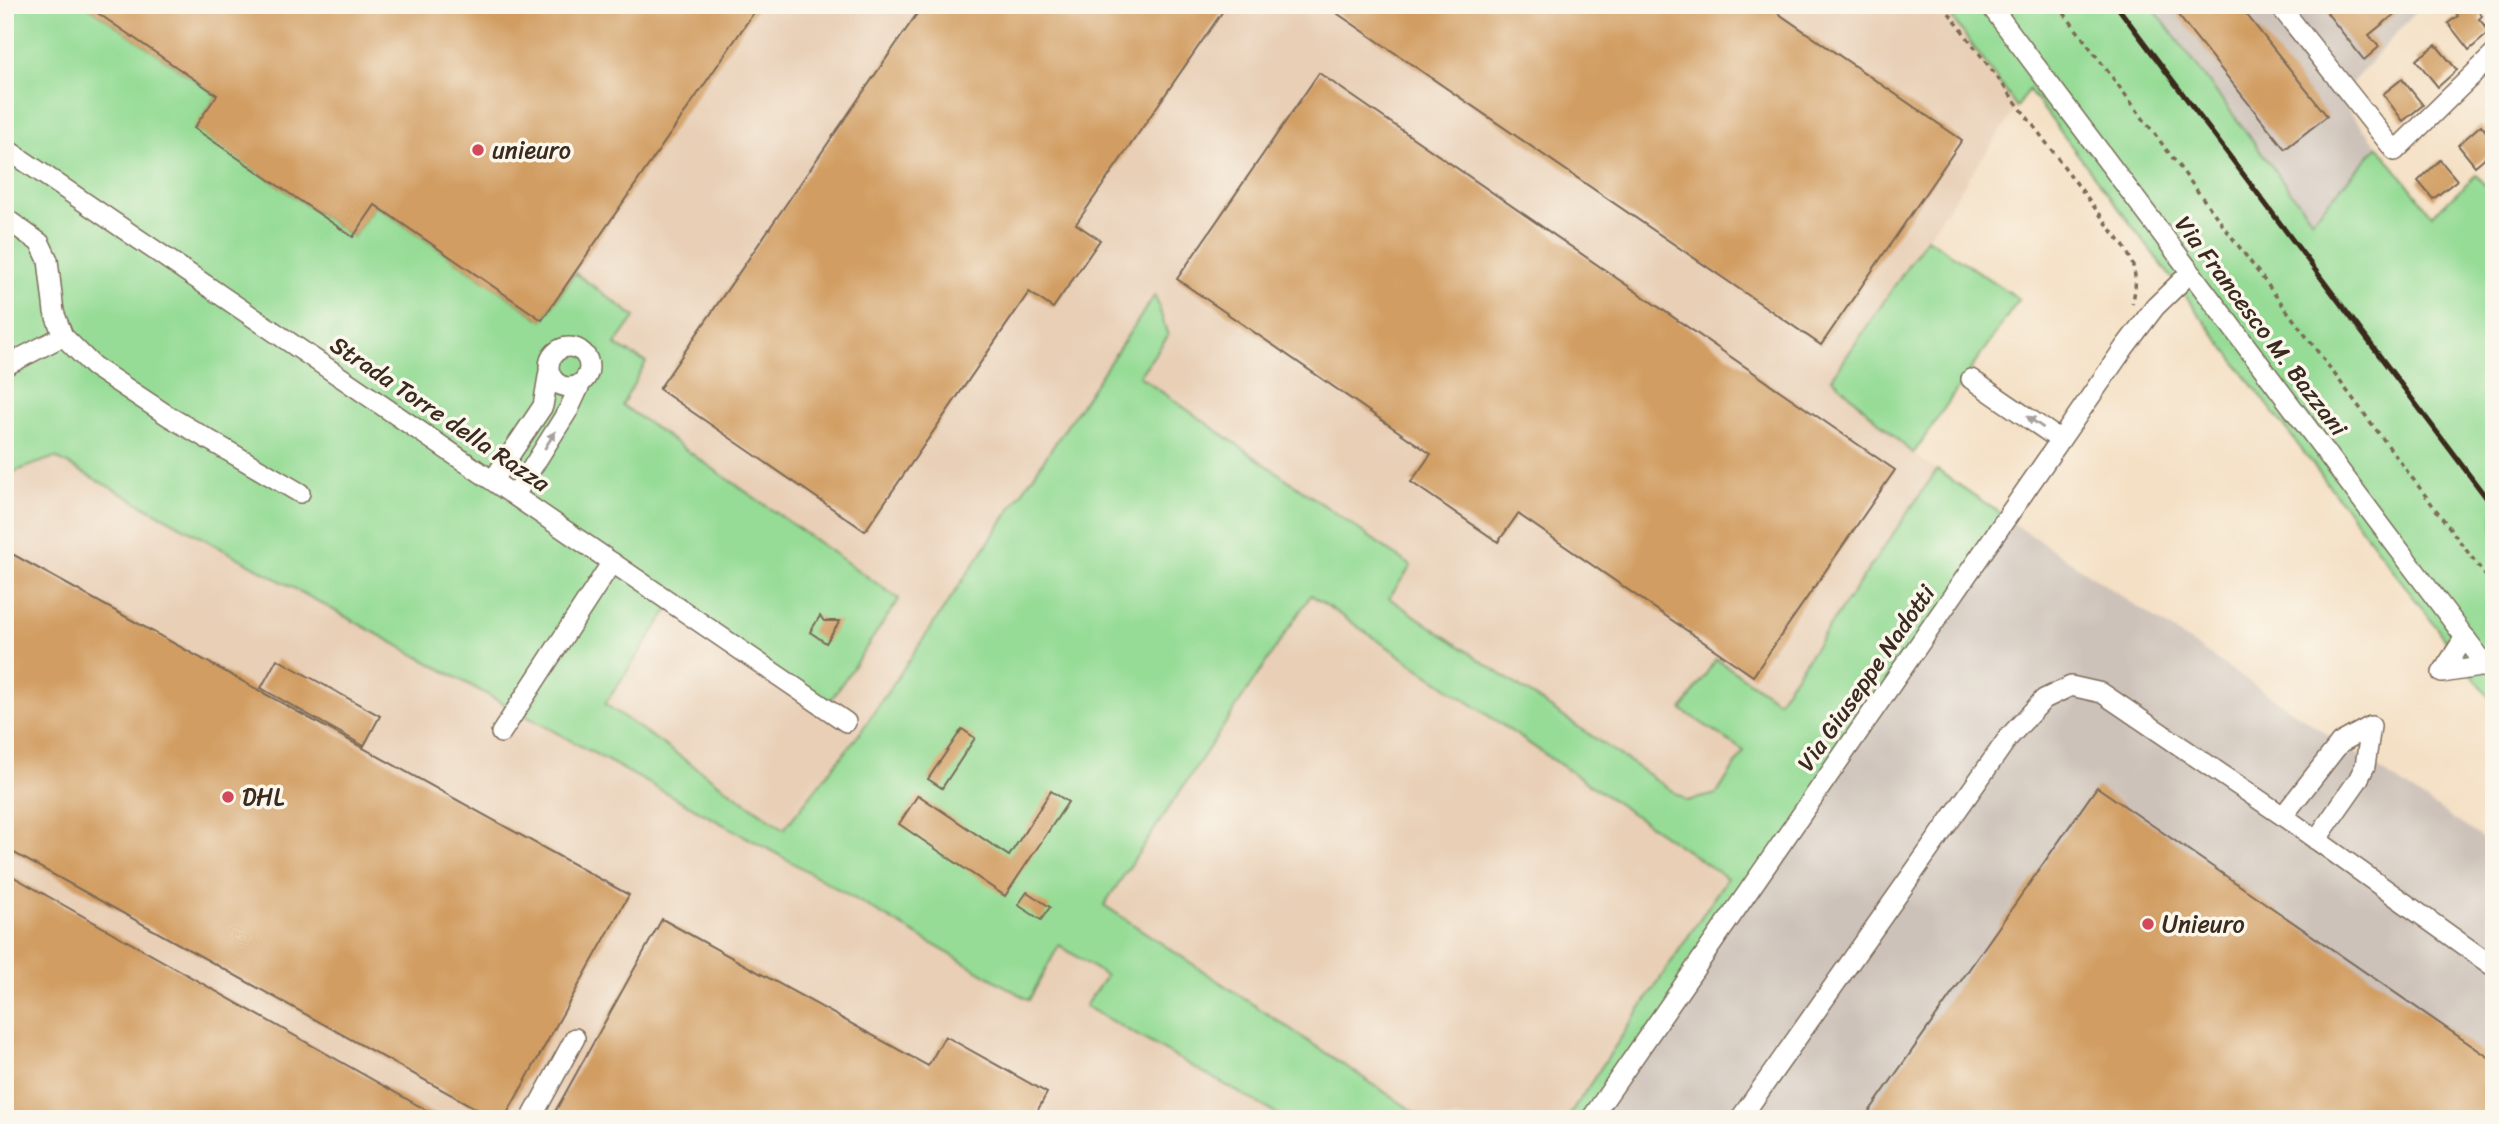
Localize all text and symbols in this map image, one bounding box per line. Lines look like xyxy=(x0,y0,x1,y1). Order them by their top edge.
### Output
place label: unieuro xyxy=(492,129,571,171)
marker: unieuro xyxy=(470,142,486,158)
street label: Via Francesco M. Bazzani xyxy=(2164,206,2359,447)
street label: Strada Torre della Razza xyxy=(321,324,560,504)
one-way arrow xyxy=(2026,415,2044,429)
one-way arrow xyxy=(543,430,556,449)
street label: Via Giuseppe Nadotti xyxy=(1786,576,1947,780)
place label: DHL xyxy=(242,776,284,818)
marker: DHL xyxy=(220,789,236,805)
place label: Unieuro xyxy=(2162,903,2245,945)
marker: Unieuro xyxy=(2140,916,2156,932)

